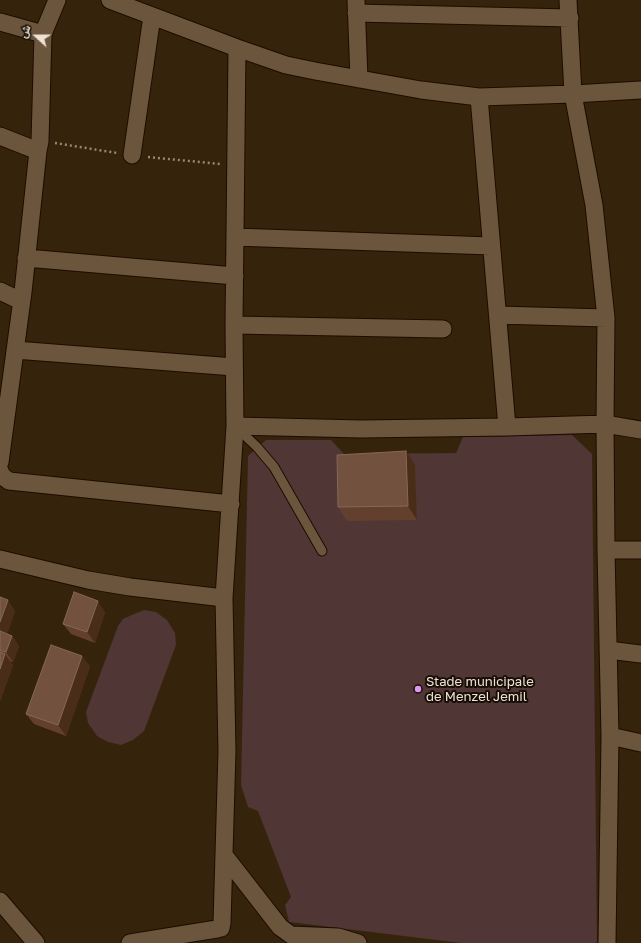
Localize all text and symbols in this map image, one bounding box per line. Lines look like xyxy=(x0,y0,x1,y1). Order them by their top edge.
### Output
north arrow xyxy=(16,16,56,56)
text: ش xyxy=(16,23,33,40)
place label: Stade municipale de Menzel Jemil xyxy=(426,674,534,705)
marker: Stade municipale de Menzel Jemil xyxy=(413,684,423,694)

